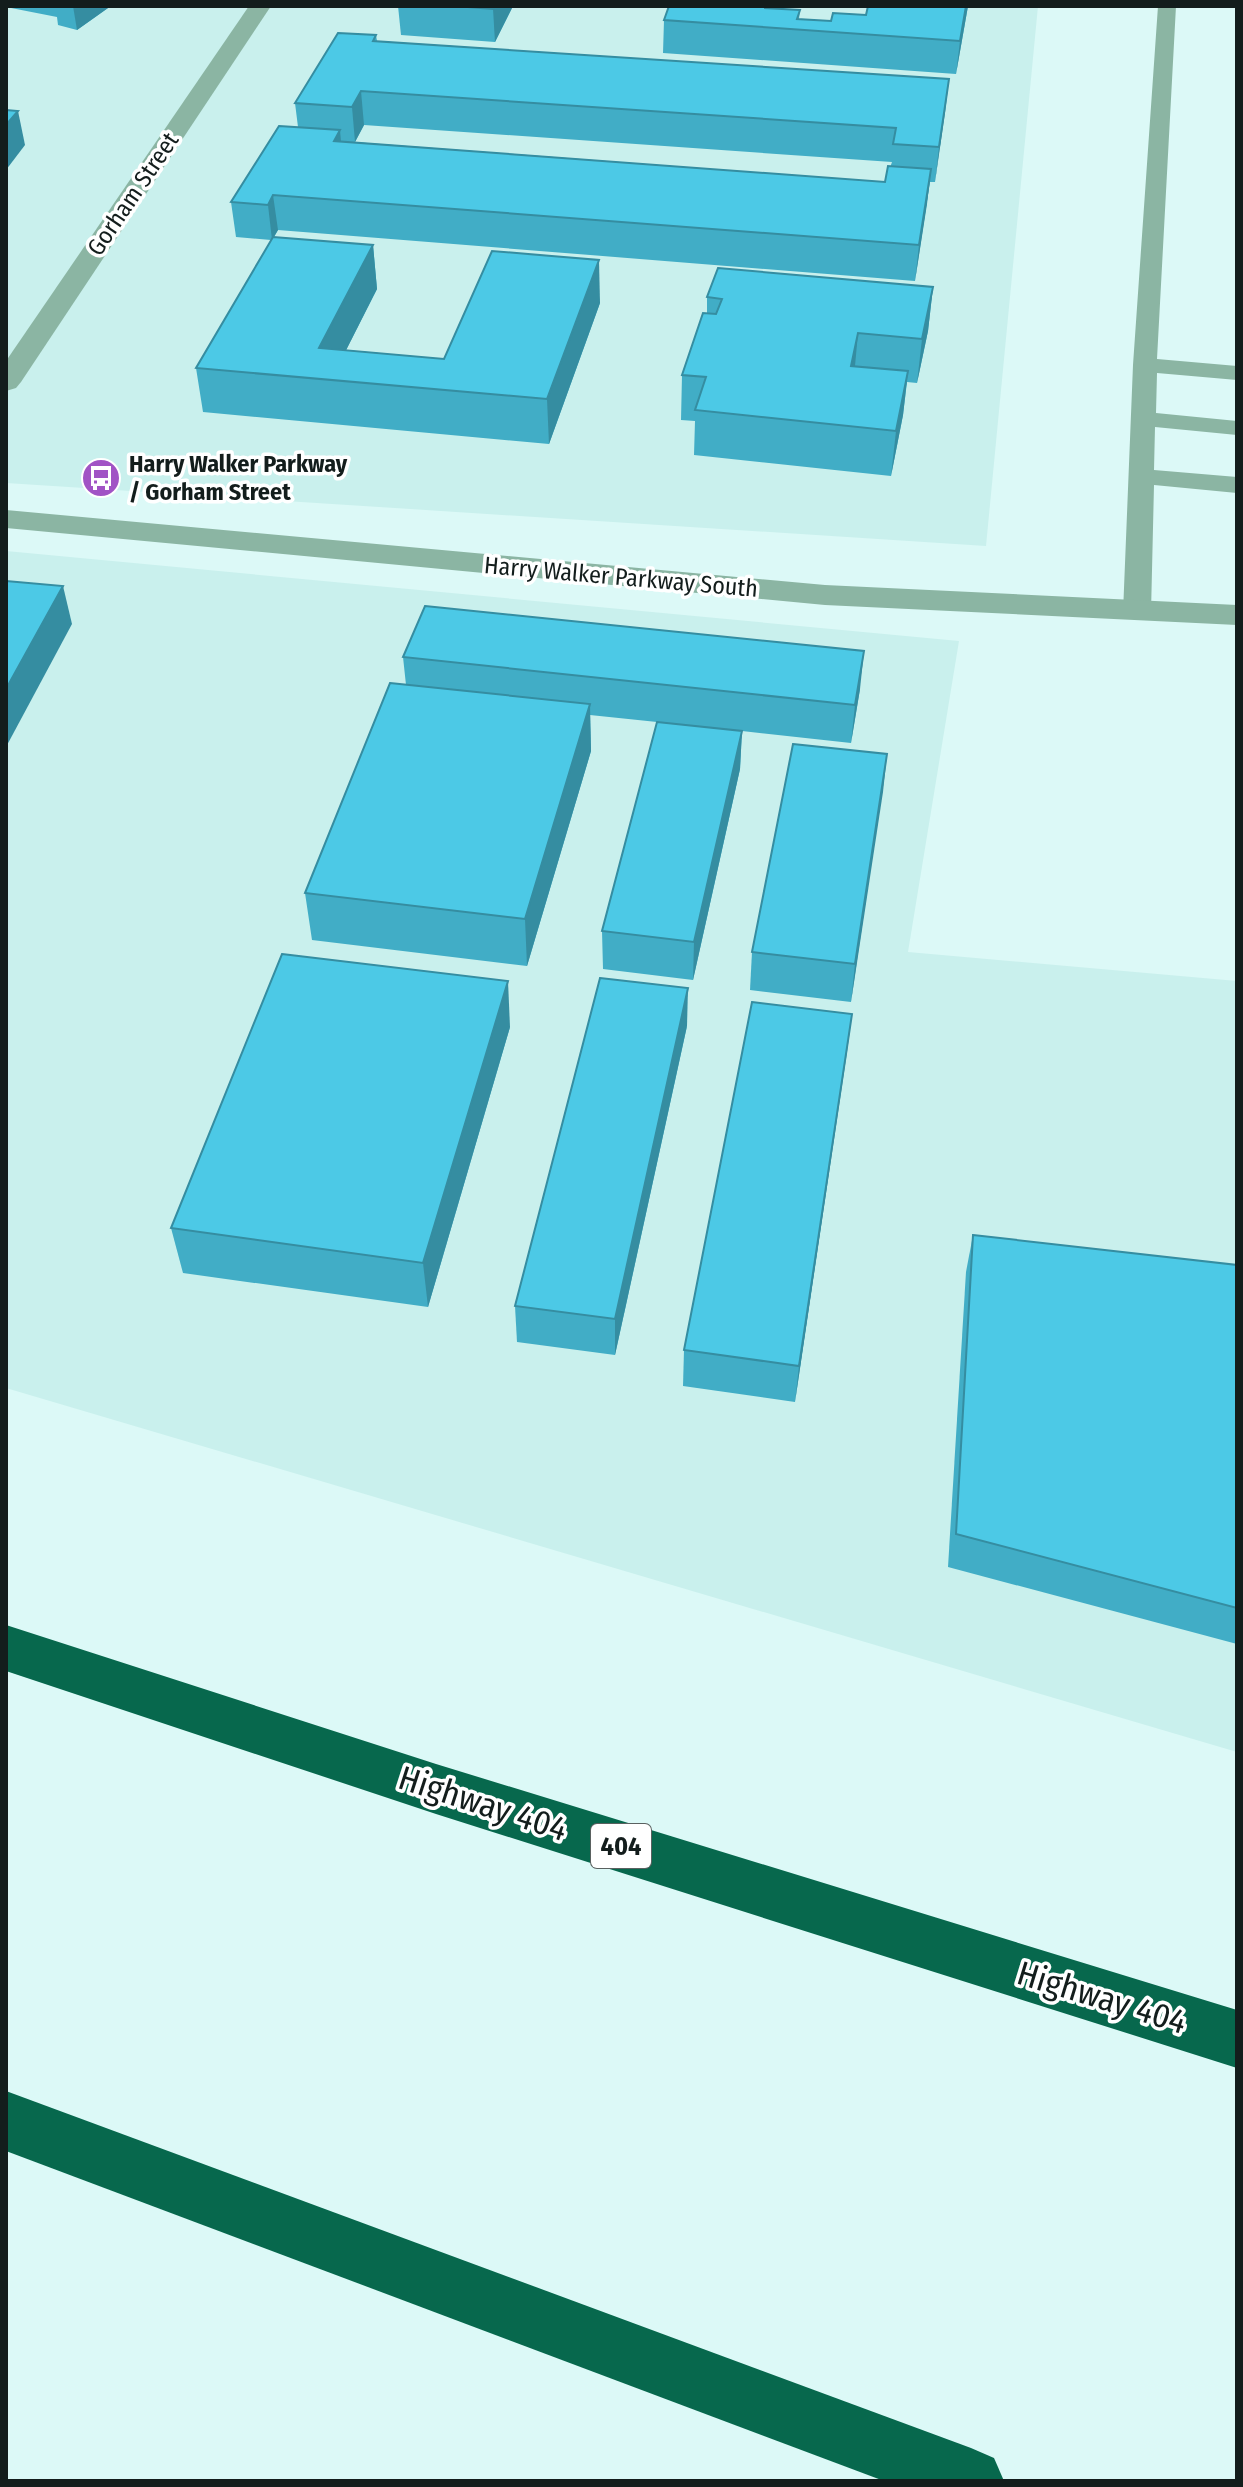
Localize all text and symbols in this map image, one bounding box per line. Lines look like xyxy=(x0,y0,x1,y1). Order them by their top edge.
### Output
street label: Gorham Street xyxy=(82,127,184,261)
place label: Harry Walker Parkway / Gorham Street xyxy=(129,450,348,506)
bus stop icon: Harry Walker Parkway / Gorham Street xyxy=(80,457,122,499)
street label: Harry Walker Parkway South xyxy=(483,551,759,603)
street label: Highway 404 xyxy=(393,1757,572,1850)
road number: 404 xyxy=(591,1824,651,1868)
street label: Highway 404 xyxy=(1012,1952,1191,2043)

